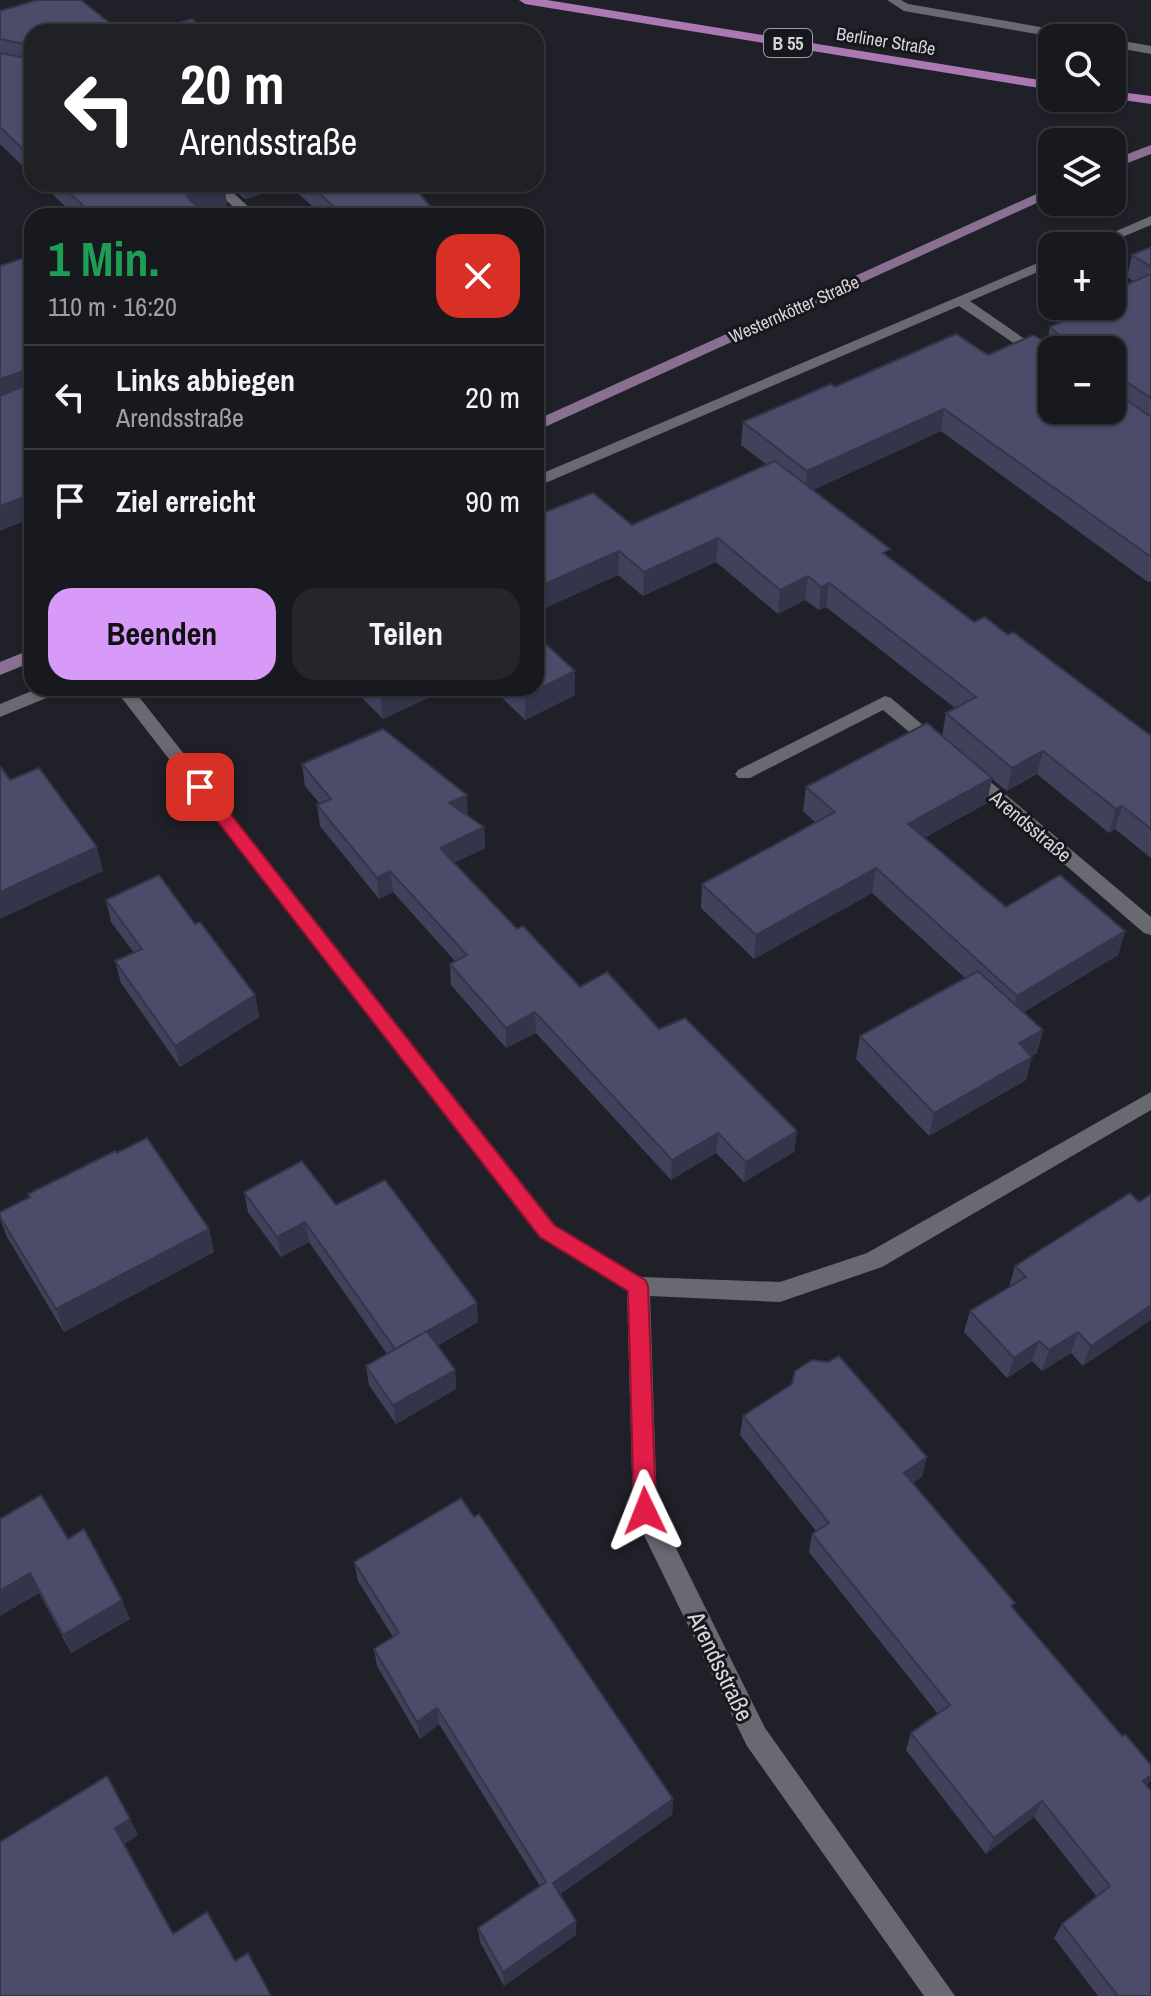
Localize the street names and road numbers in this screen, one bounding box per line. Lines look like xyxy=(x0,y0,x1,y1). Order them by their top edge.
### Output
street label: Berliner Straße xyxy=(835,21,937,61)
road number: B 55 xyxy=(764,29,812,57)
street label: Westernkötter Straße xyxy=(725,269,863,349)
street label: Arendsstraße xyxy=(984,783,1077,868)
street label: Arendsstraße xyxy=(680,1605,761,1726)

